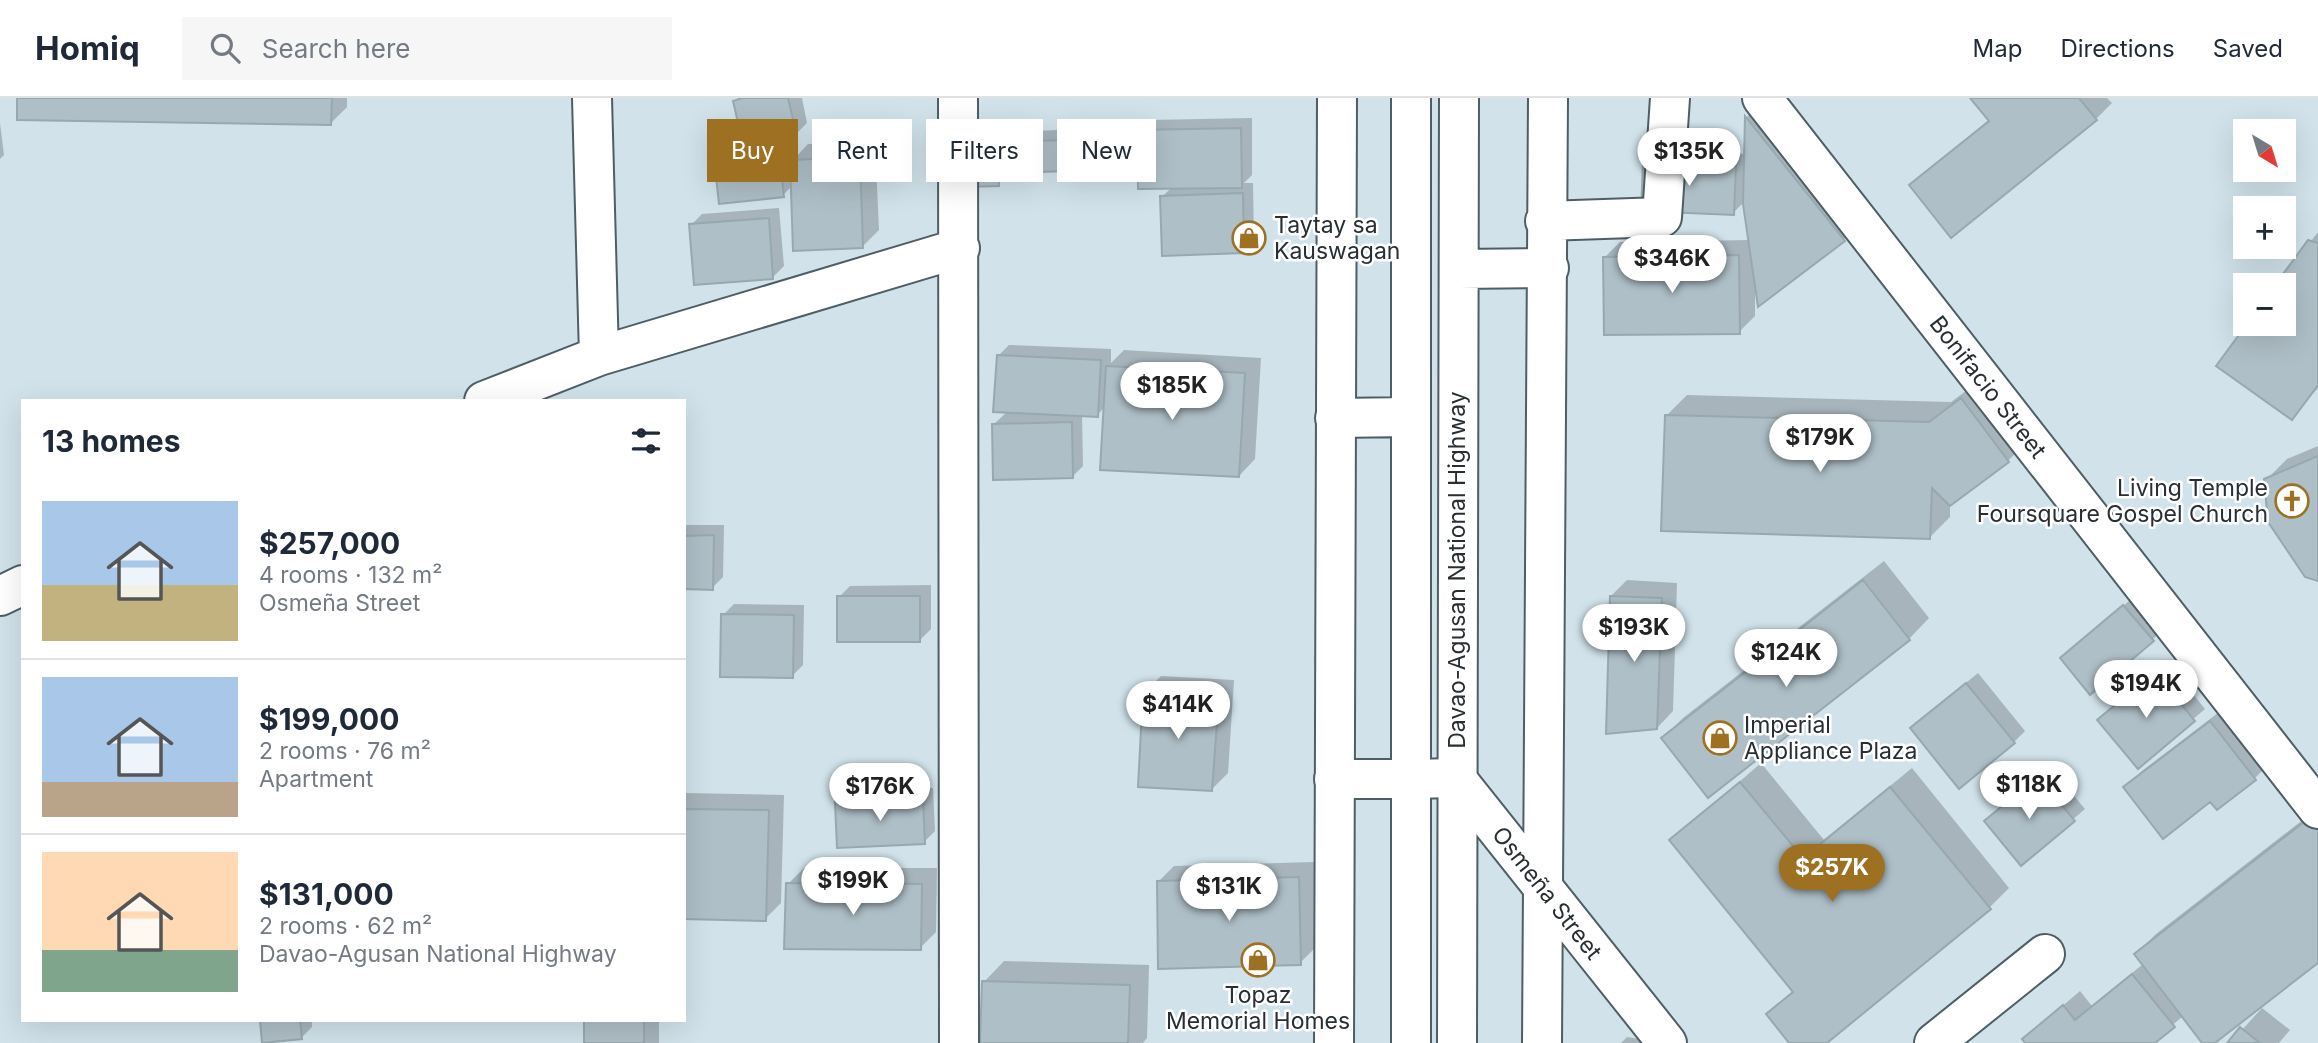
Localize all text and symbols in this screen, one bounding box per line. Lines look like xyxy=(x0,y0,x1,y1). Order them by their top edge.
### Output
search box xyxy=(182,17,672,80)
text: Homiq xyxy=(35,28,140,68)
icon: search xyxy=(206,29,244,67)
text: Search here xyxy=(262,33,410,64)
text: Map xyxy=(1973,34,2022,63)
text: Directions xyxy=(2060,34,2175,63)
text: Saved xyxy=(2213,34,2283,63)
chip: Buy xyxy=(707,119,798,182)
chip: Rent xyxy=(812,119,912,182)
chip: Filters xyxy=(926,119,1043,182)
chip: New xyxy=(1057,119,1156,182)
north arrow xyxy=(2233,119,2296,182)
map controls xyxy=(2233,119,2296,336)
pin: $135K xyxy=(1640,129,1738,188)
text: $135K xyxy=(1653,137,1725,165)
button: + xyxy=(2233,196,2296,259)
place label: Taytay sa Kauswagan xyxy=(1274,211,1400,265)
shop icon: Taytay sa Kauswagan xyxy=(1230,219,1268,257)
pin: $346K xyxy=(1623,236,1721,295)
text: $346K xyxy=(1634,244,1710,272)
button: − xyxy=(2233,273,2296,336)
street label: Bonifacio Street xyxy=(1924,310,2053,464)
pin: $185K xyxy=(1123,362,1221,422)
text: $185K xyxy=(1136,371,1208,399)
street label: Davao-Agusan National Highway xyxy=(1443,391,1471,749)
pin: $179K xyxy=(1771,414,1869,474)
icon: filters xyxy=(627,422,665,460)
text: 13 homes xyxy=(42,423,181,459)
text: $179K xyxy=(1785,423,1855,451)
place label: Living Temple Foursquare Gospel Church xyxy=(1977,474,2268,528)
church icon: Living Temple Foursquare Gospel Church xyxy=(2273,482,2311,520)
text: $257,000 xyxy=(259,525,400,561)
icon: home xyxy=(98,529,182,613)
text: 4 rooms · 132 m² xyxy=(259,561,442,589)
text: Osmeña Street xyxy=(259,589,420,617)
pin: $193K xyxy=(1585,604,1683,664)
text: $193K xyxy=(1598,613,1670,641)
pin: $124K xyxy=(1737,630,1835,689)
text: $124K xyxy=(1750,638,1822,666)
pin: $194K xyxy=(2097,660,2195,720)
text: $194K xyxy=(2110,669,2182,697)
pin: $414K xyxy=(1129,682,1227,741)
text: $414K xyxy=(1142,690,1214,718)
text: $199,000 xyxy=(259,701,400,737)
icon: home xyxy=(98,705,182,789)
place label: Imperial Appliance Plaza xyxy=(1744,711,1918,765)
shop icon: Imperial Appliance Plaza xyxy=(1701,719,1739,757)
text: 2 rooms · 76 m² xyxy=(259,737,431,765)
pin: $118K xyxy=(1980,762,2078,821)
pin: $176K xyxy=(831,764,929,823)
text: Apartment xyxy=(259,765,373,793)
text: $118K xyxy=(1996,770,2062,798)
text: $176K xyxy=(845,772,915,800)
street label: Osmeña Street xyxy=(1486,821,1608,965)
pin: $257K xyxy=(1783,844,1881,904)
text: $257K xyxy=(1795,853,1869,881)
pin: $199K xyxy=(804,858,902,917)
pin: $131K xyxy=(1180,864,1278,923)
text: $199K xyxy=(817,866,889,894)
text: $131K xyxy=(1196,872,1262,900)
text: $131,000 xyxy=(259,876,394,912)
icon: home xyxy=(98,880,182,964)
text: 2 rooms · 62 m² xyxy=(259,912,432,940)
text: Davao-Agusan National Highway xyxy=(259,940,617,968)
shop icon: Topaz Memorial Homes xyxy=(1239,941,1277,979)
place label: Topaz Memorial Homes xyxy=(1166,981,1350,1035)

